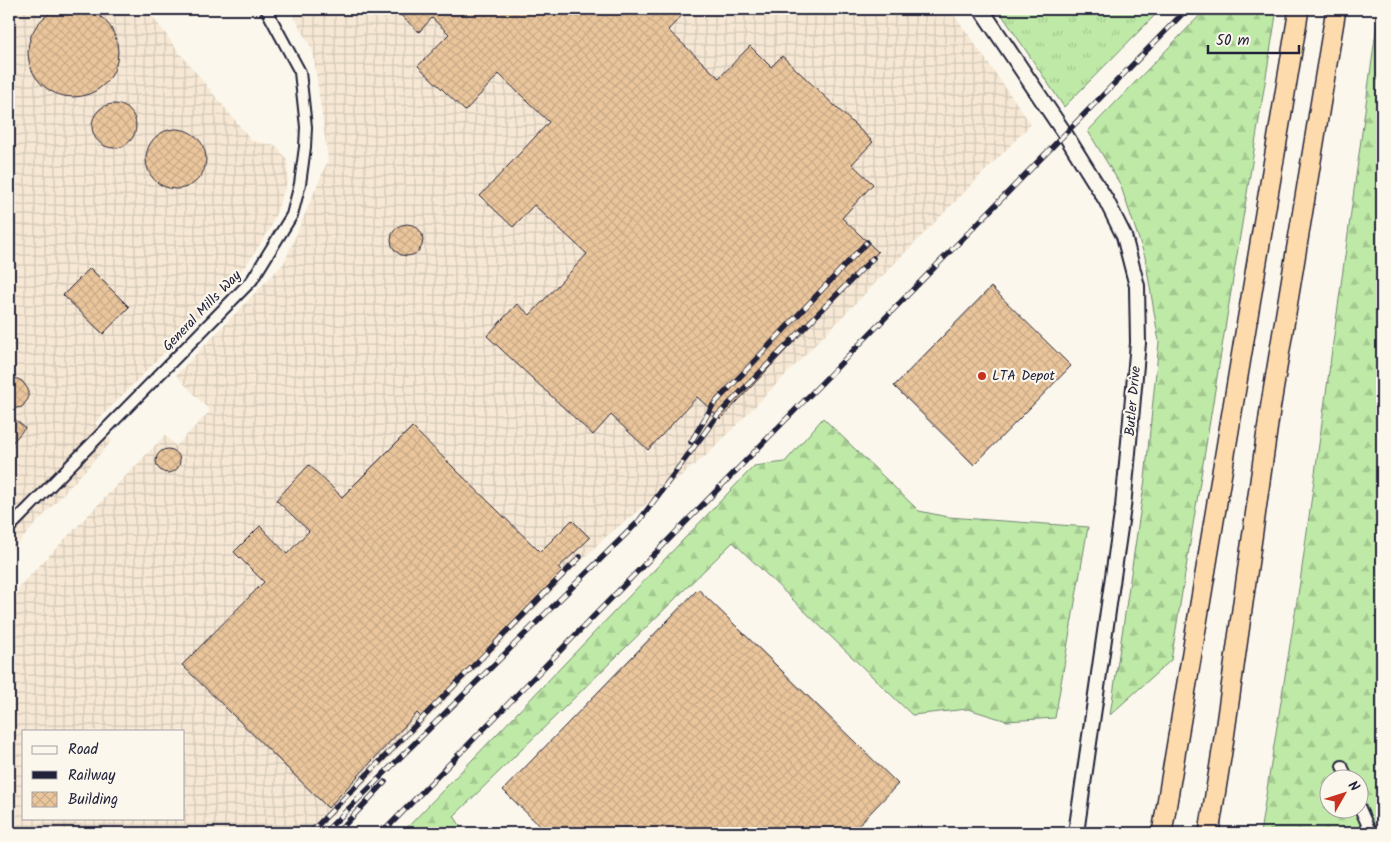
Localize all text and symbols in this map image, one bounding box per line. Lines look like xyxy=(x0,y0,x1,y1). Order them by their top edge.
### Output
scale bar xyxy=(1208,22,1300,54)
text: 50 m xyxy=(1216,29,1250,53)
street label: General Mills Way xyxy=(157,265,247,357)
street label: Butler Drive xyxy=(1119,364,1147,437)
place label: LTA Depot xyxy=(992,365,1056,387)
marker: LTA Depot xyxy=(976,370,988,382)
legend xyxy=(22,730,185,820)
text: Road xyxy=(68,738,99,762)
text: Railway xyxy=(68,764,116,788)
north arrow xyxy=(1318,770,1368,820)
text: N xyxy=(1342,776,1365,797)
text: Building xyxy=(68,788,118,812)

